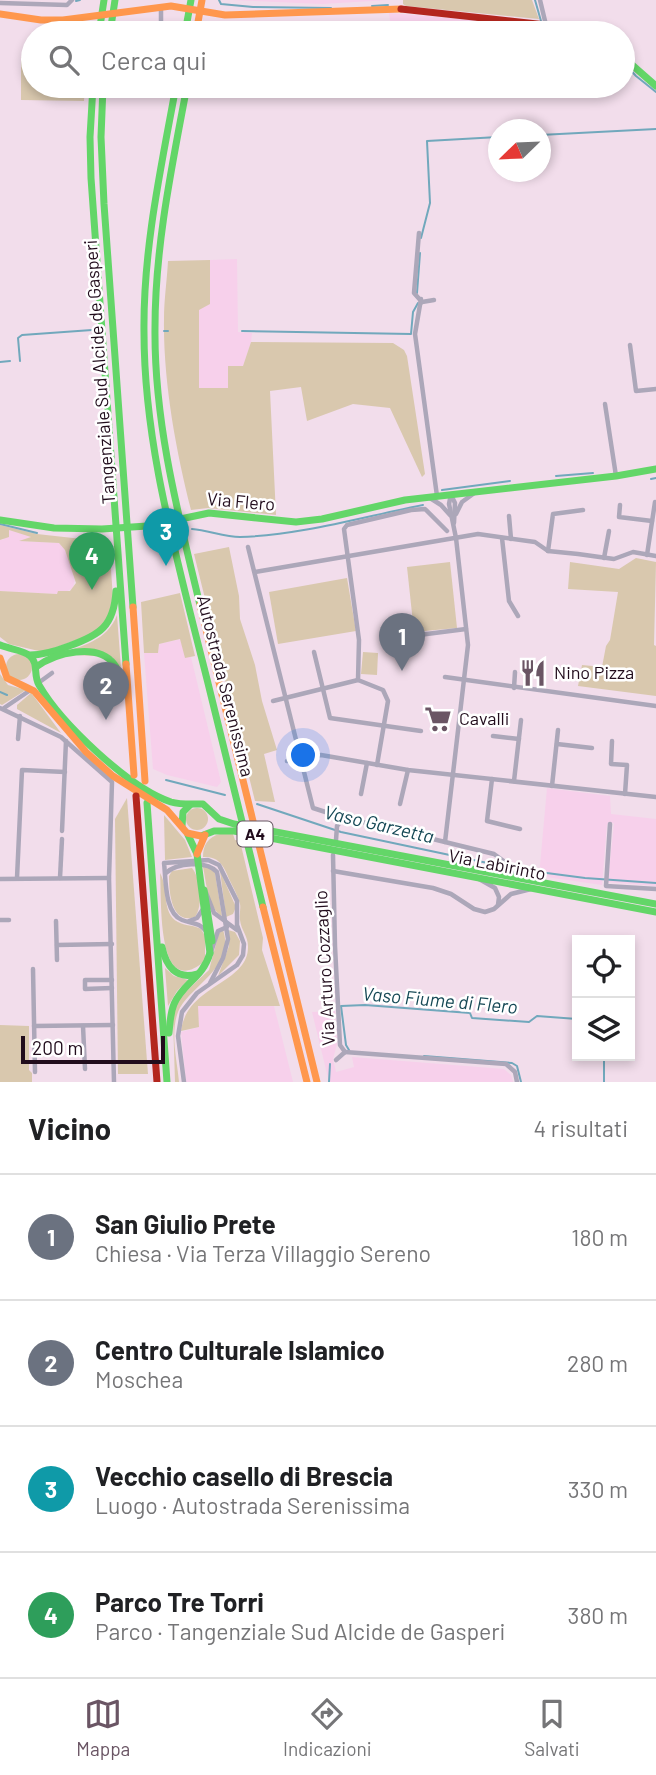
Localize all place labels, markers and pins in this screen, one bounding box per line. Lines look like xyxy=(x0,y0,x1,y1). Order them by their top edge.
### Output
pin: 3 xyxy=(143,508,189,566)
pin: 4 xyxy=(69,532,115,590)
pin: 1 xyxy=(379,613,425,671)
restaurant icon: Nino Pizza xyxy=(518,658,548,688)
place label: Nino Pizza xyxy=(554,661,634,683)
pin: 2 xyxy=(83,662,129,720)
supermarket icon: Cavalli xyxy=(423,704,453,734)
place label: Cavalli xyxy=(459,707,509,729)

